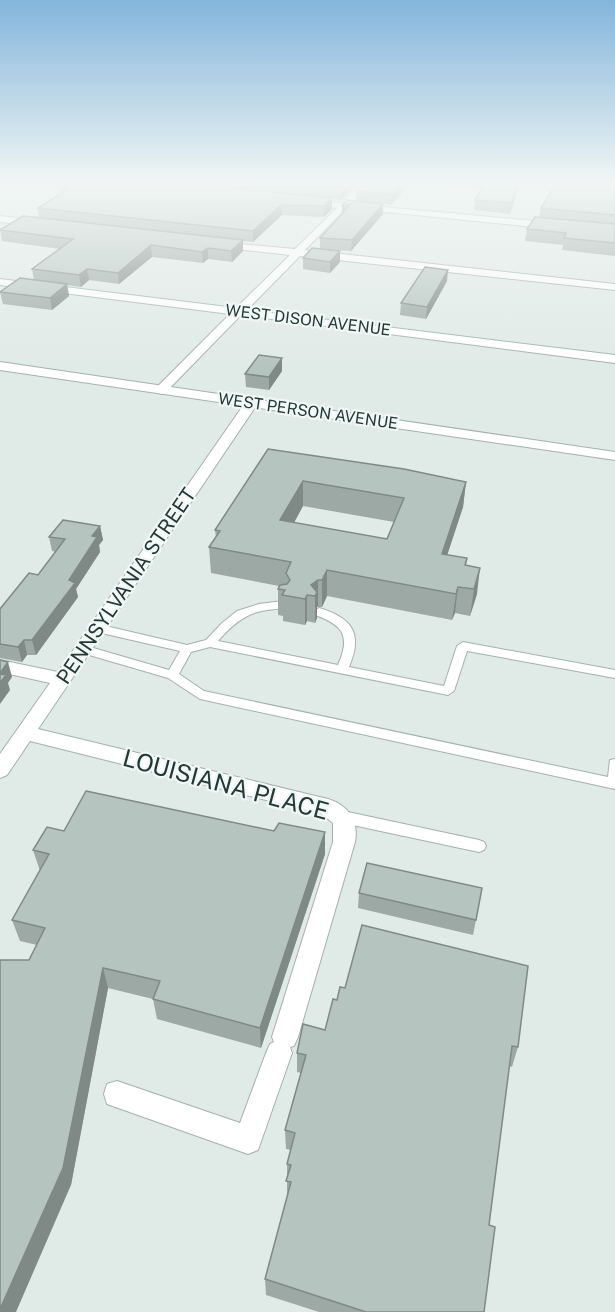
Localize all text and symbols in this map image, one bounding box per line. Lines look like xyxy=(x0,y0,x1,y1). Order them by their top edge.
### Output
street label: WEST DISON AVENUE xyxy=(224,300,392,340)
street label: WEST PERSON AVENUE xyxy=(217,389,399,433)
street label: PENNSYLVANIA STREET xyxy=(51,483,201,689)
street label: LOUISIANA PLACE xyxy=(120,743,332,825)

